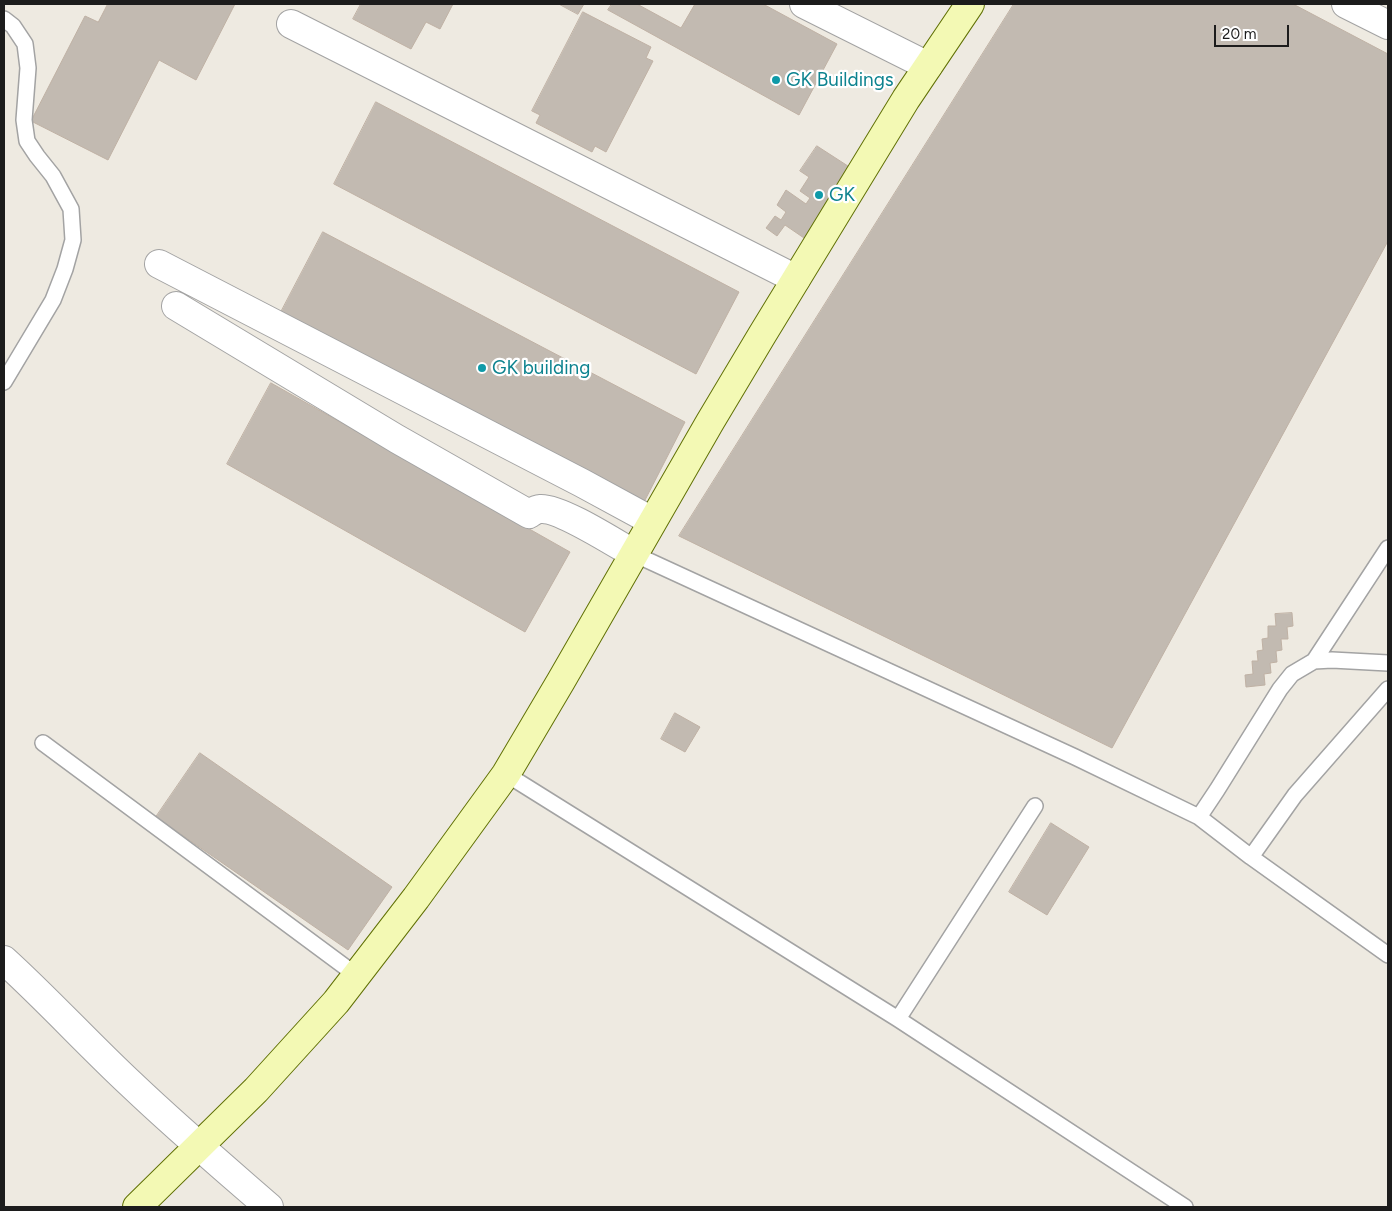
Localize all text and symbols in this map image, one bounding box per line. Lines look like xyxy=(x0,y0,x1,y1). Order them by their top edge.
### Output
scale bar xyxy=(1217,15,1292,47)
text: 20 m xyxy=(1222,25,1256,43)
place label: GK Buildings xyxy=(786,69,894,91)
marker: GK Buildings xyxy=(770,74,782,86)
place label: GK xyxy=(829,184,855,206)
marker: GK xyxy=(813,189,825,201)
place label: GK building xyxy=(492,357,590,379)
marker: GK building xyxy=(476,362,488,374)

